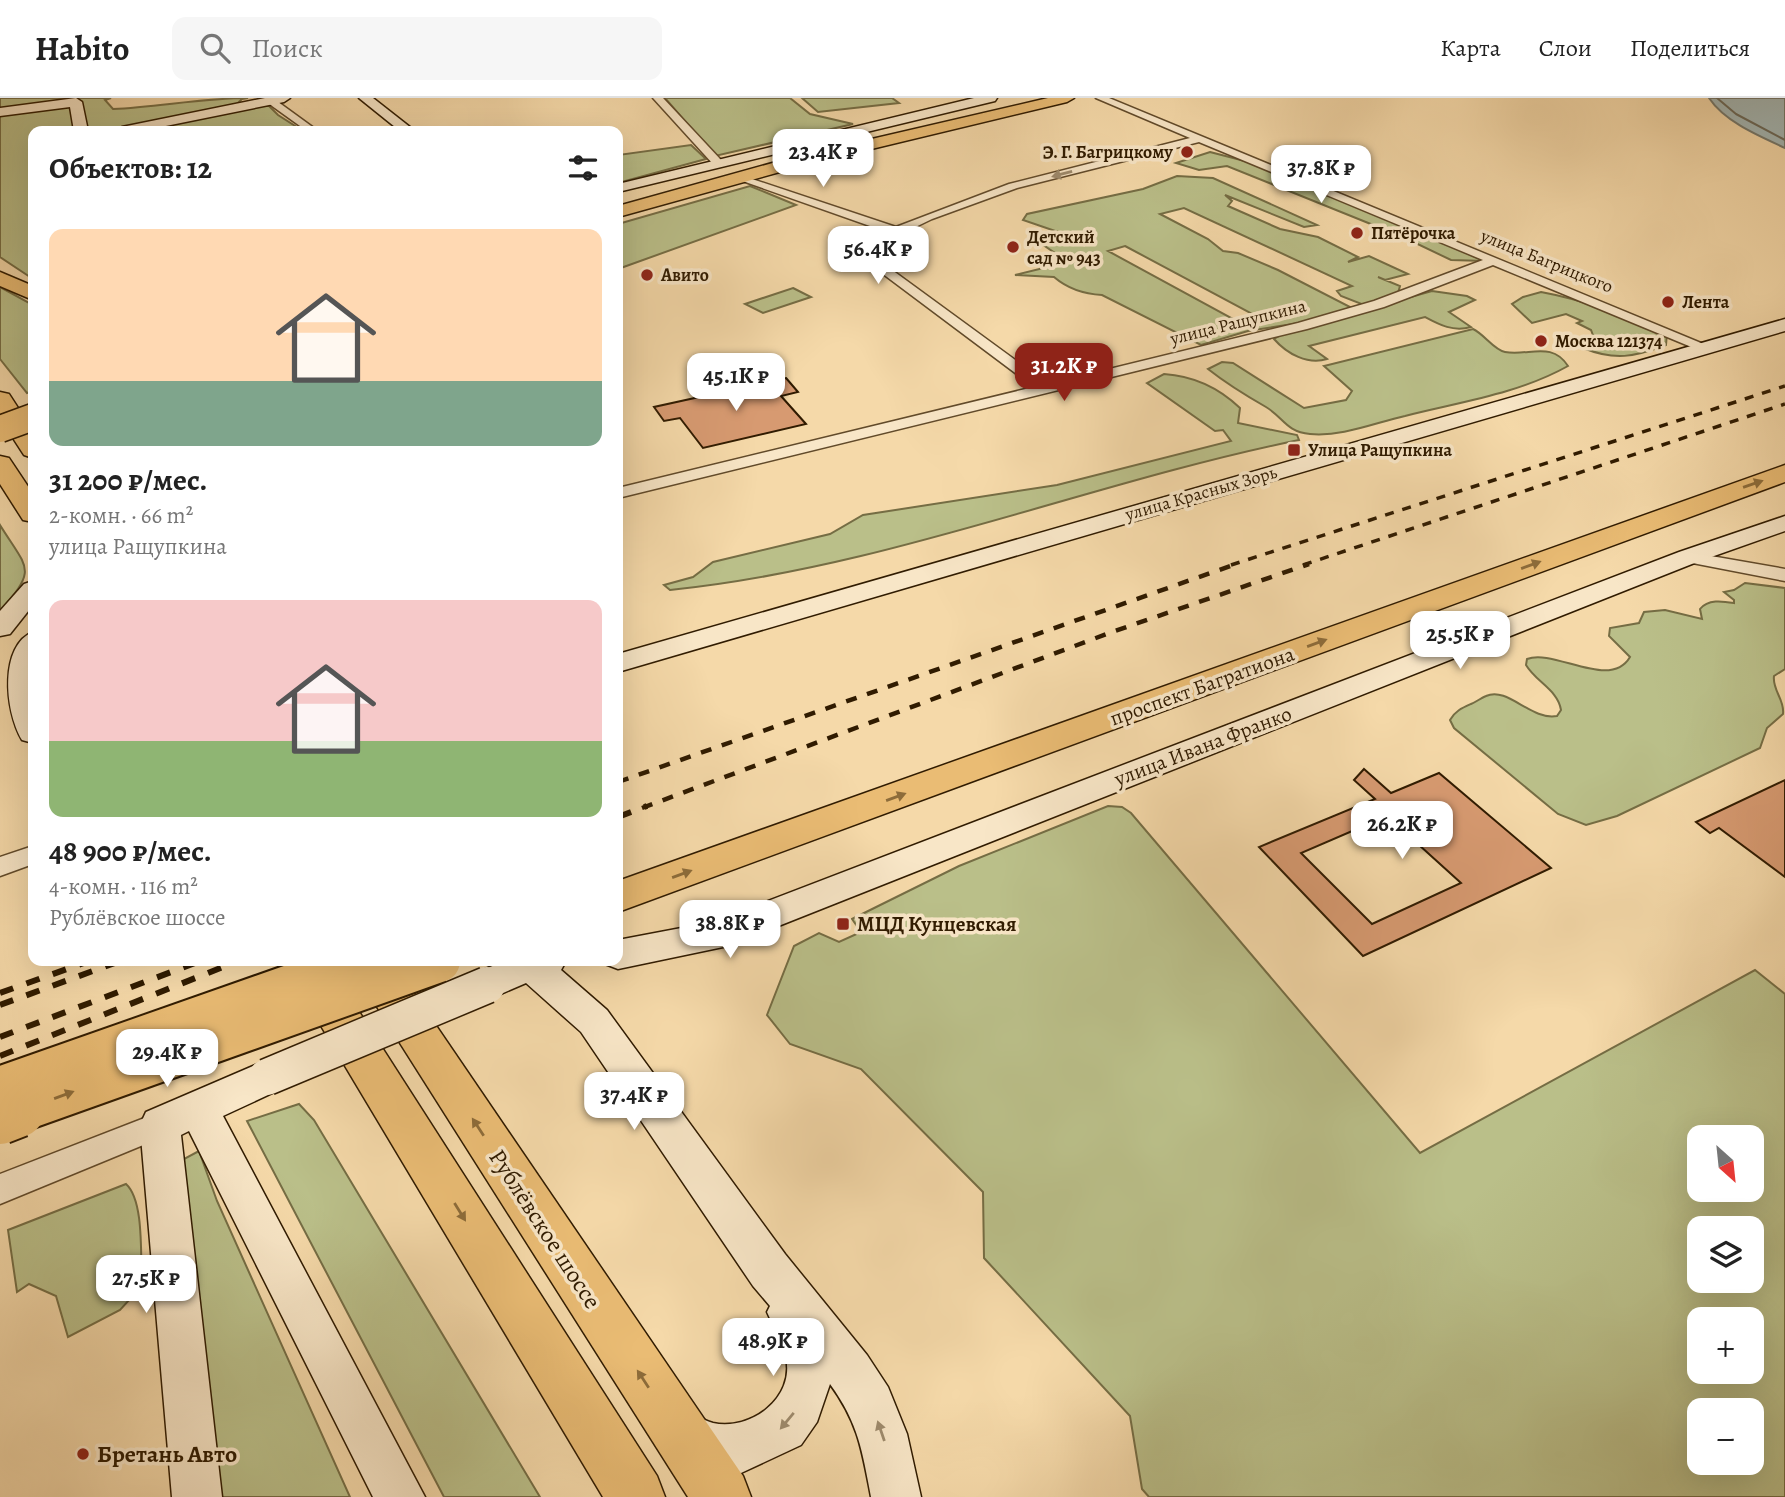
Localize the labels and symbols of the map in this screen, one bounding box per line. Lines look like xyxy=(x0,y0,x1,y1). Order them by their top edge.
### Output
pin: 23.4K ₽ xyxy=(758,130,888,189)
place label: Э. Г. Багрицкому xyxy=(1043,140,1173,164)
marker: Э. Г. Багрицкому xyxy=(1179,144,1195,160)
pin: 37.8K ₽ xyxy=(1256,146,1386,205)
one-way arrow xyxy=(1050,169,1072,180)
place label: Пятёрочка xyxy=(1371,221,1456,245)
street label: улица Багрицкого xyxy=(1476,223,1617,298)
place label: Детский сад № 943 xyxy=(1027,225,1101,270)
marker: Пятёрочка xyxy=(1349,225,1365,241)
pin: 56.4K ₽ xyxy=(813,226,943,286)
marker: Детский сад № 943 xyxy=(1005,239,1021,255)
place label: Авито xyxy=(660,263,709,287)
marker: Авито xyxy=(639,267,655,283)
place label: Лента xyxy=(1682,290,1730,314)
street label: улица Ращупкина xyxy=(1167,293,1309,351)
marker: Лента xyxy=(1660,294,1676,310)
place label: Москва 121374 xyxy=(1555,329,1663,353)
marker: Москва 121374 xyxy=(1533,333,1549,349)
pin: 31.2K ₽ xyxy=(999,344,1129,403)
pin: 45.1K ₽ xyxy=(671,354,801,413)
place label: Улица Ращупкина xyxy=(1308,438,1453,462)
marker: Улица Ращупкина xyxy=(1286,442,1302,458)
street label: улица Красных Зорь xyxy=(1121,460,1280,526)
one-way arrow xyxy=(1742,478,1763,489)
one-way arrow xyxy=(1520,559,1541,570)
pin: 25.5K ₽ xyxy=(1395,612,1525,671)
one-way arrow xyxy=(1306,638,1327,649)
street label: проспект Багратиона xyxy=(1106,639,1298,732)
street label: улица Ивана Франко xyxy=(1109,699,1296,793)
one-way arrow xyxy=(886,792,907,803)
pin: 26.2K ₽ xyxy=(1337,802,1467,861)
one-way arrow xyxy=(672,868,693,879)
pin: 38.8K ₽ xyxy=(665,900,795,960)
place label: МЦД Кунцевская xyxy=(857,910,1017,938)
marker: МЦД Кунцевская xyxy=(835,916,851,932)
pin: 29.4K ₽ xyxy=(102,1030,232,1089)
pin: 37.4K ₽ xyxy=(569,1072,699,1132)
one-way arrow xyxy=(54,1089,75,1100)
one-way arrow xyxy=(472,1118,485,1137)
north arrow xyxy=(1687,1125,1764,1202)
street label: Рублёвское шоссе xyxy=(481,1143,609,1315)
one-way arrow xyxy=(453,1202,466,1221)
pin: 27.5K ₽ xyxy=(81,1256,211,1315)
pin: 48.9K ₽ xyxy=(708,1318,838,1378)
one-way arrow xyxy=(637,1369,650,1389)
one-way arrow xyxy=(779,1412,795,1430)
one-way arrow xyxy=(875,1420,886,1441)
place label: Бретань Авто xyxy=(97,1438,237,1470)
marker: Бретань Авто xyxy=(75,1446,91,1462)

